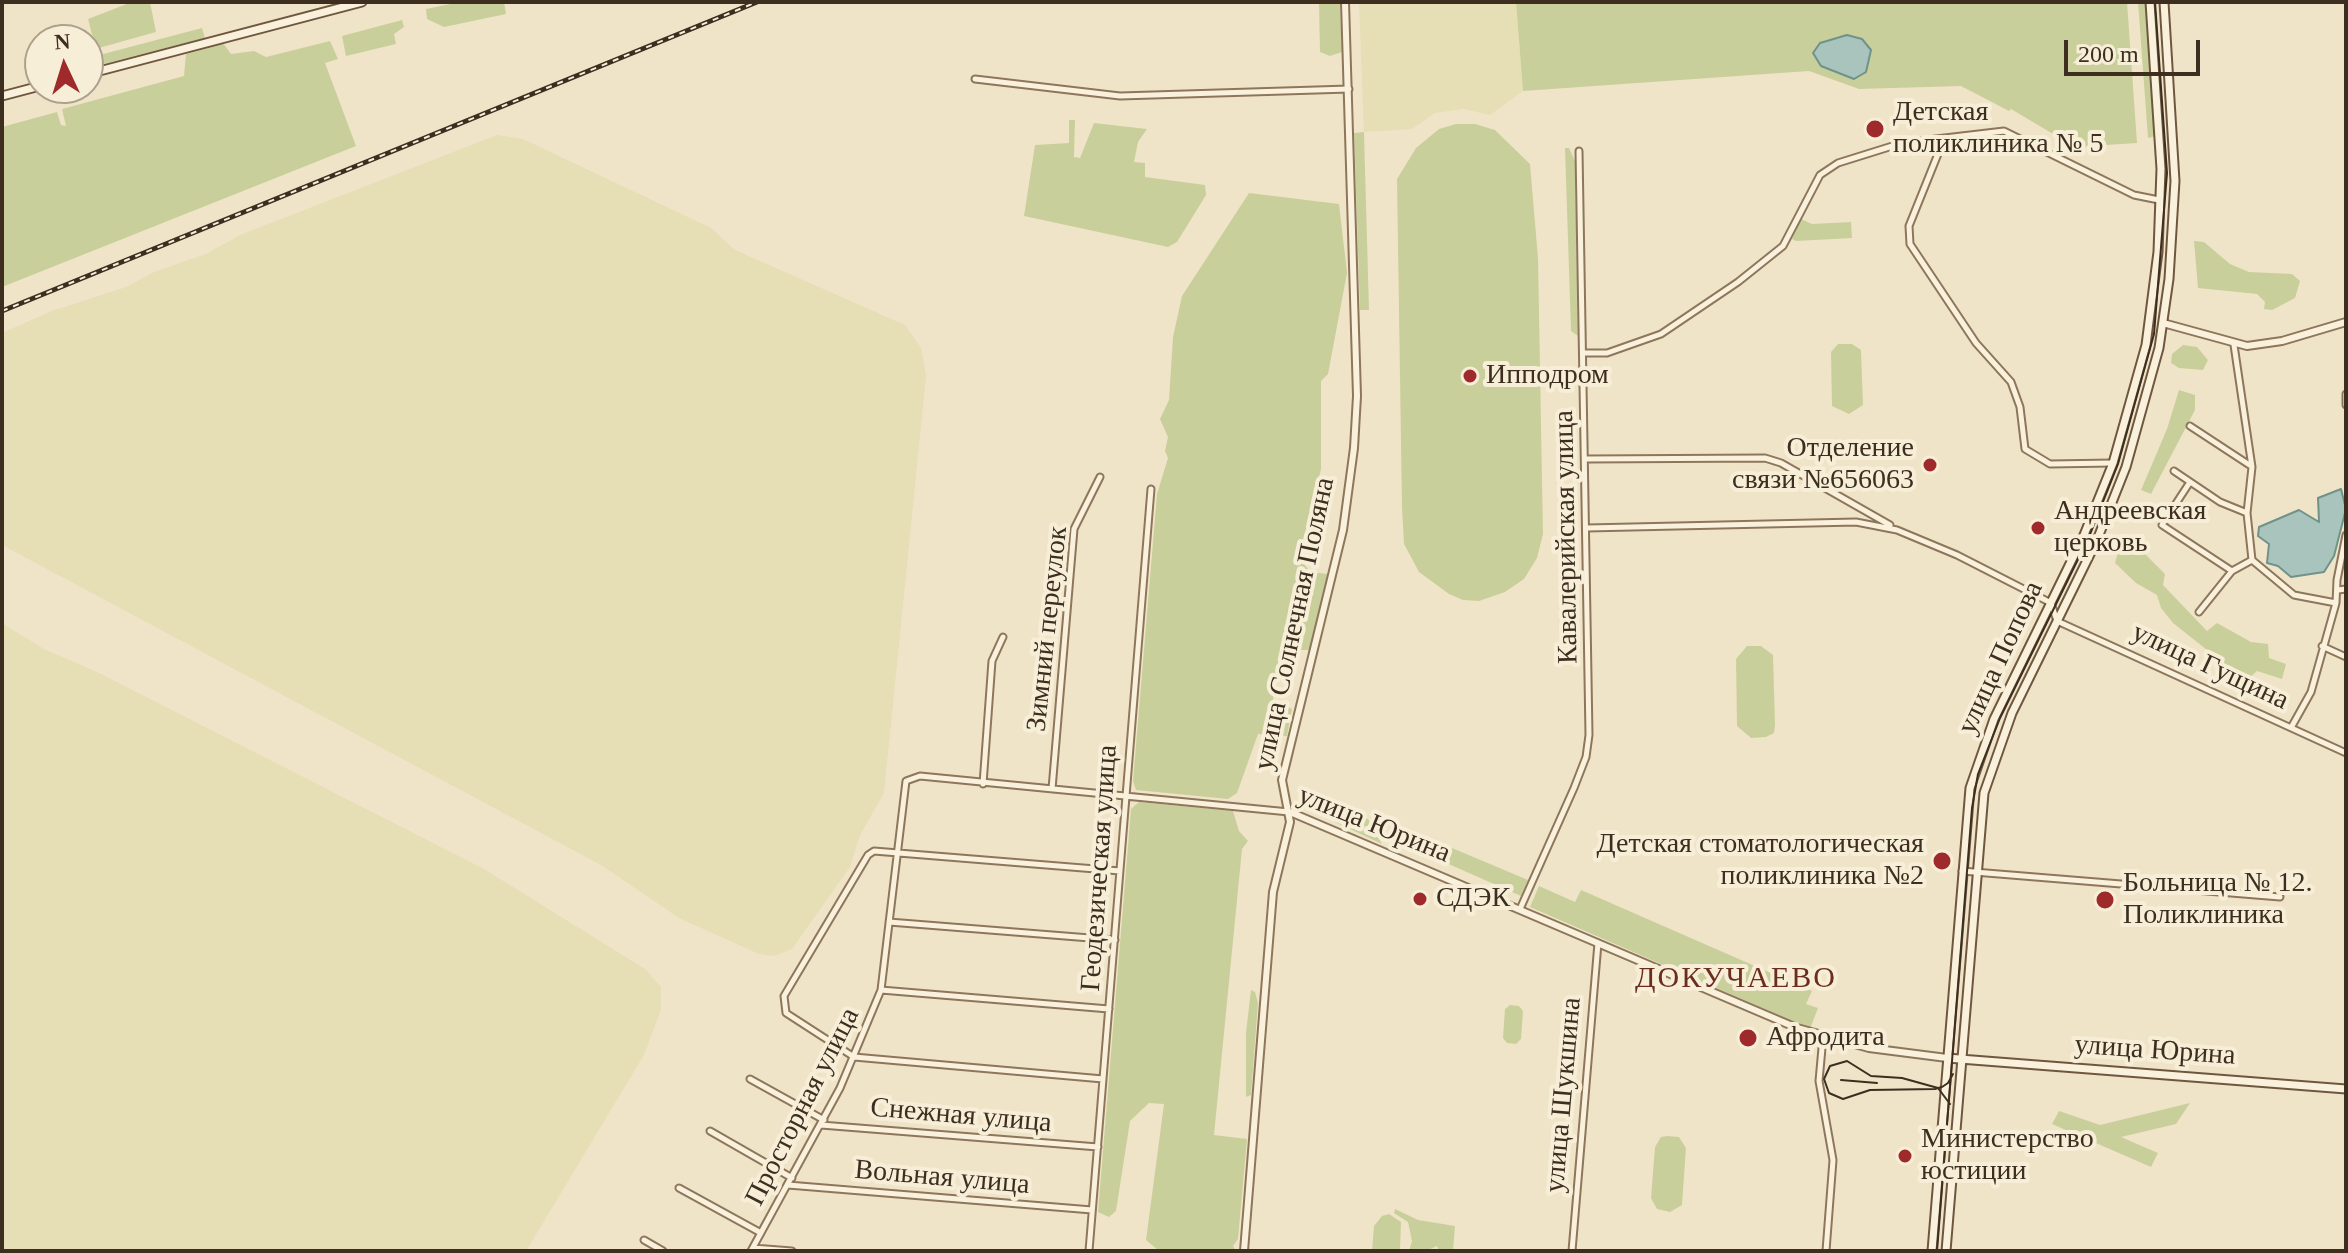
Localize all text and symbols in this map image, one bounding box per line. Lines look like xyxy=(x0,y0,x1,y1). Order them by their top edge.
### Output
north arrow xyxy=(24,24,104,104)
scale bar xyxy=(2068,24,2204,74)
text: N xyxy=(54,29,71,55)
text: 200 m xyxy=(2078,41,2139,67)
place label: Детская поликлиника № 5 xyxy=(1893,96,2103,162)
marker: Детская поликлиника № 5 xyxy=(1864,118,1886,140)
place label: Ипподром xyxy=(1486,359,1609,393)
marker: Ипподром xyxy=(1461,367,1479,385)
street label: Кавалерийская улица xyxy=(1548,410,1586,664)
place label: Отделение связи №656063 xyxy=(1732,432,1914,498)
marker: Отделение связи №656063 xyxy=(1921,456,1939,474)
street label: улица Солнечная Поляна xyxy=(1248,474,1342,774)
place label: Андреевская церковь xyxy=(2054,495,2206,561)
marker: Андреевская церковь xyxy=(2029,519,2047,537)
street label: Зимний переулок xyxy=(1021,525,1075,733)
street label: улица Попова xyxy=(1951,576,2051,740)
street label: улица Гущина xyxy=(2126,616,2294,718)
street label: Геодезическая улица xyxy=(1075,744,1125,992)
street label: улица Юрина xyxy=(1293,779,1455,871)
place label: Детская стоматологическая поликлиника №2 xyxy=(1597,828,1924,894)
marker: Детская стоматологическая поликлиника №2 xyxy=(1931,850,1953,872)
place label: Больница № 12. Поликлиника xyxy=(2123,867,2313,933)
place label: СДЭК xyxy=(1436,882,1510,916)
marker: Больница № 12. Поликлиника xyxy=(2094,889,2116,911)
marker: СДЭК xyxy=(1411,890,1429,908)
district label: ДОКУЧАЕВО xyxy=(1635,961,1837,997)
street label: улица Шукшина xyxy=(1539,996,1589,1194)
street label: Просторная улица xyxy=(739,1002,867,1212)
place label: Афродита xyxy=(1766,1021,1885,1055)
marker: Афродита xyxy=(1737,1027,1759,1049)
street label: улица Юрина xyxy=(2073,1029,2237,1073)
street label: Снежная улица xyxy=(869,1091,1053,1141)
place label: Министерство юстиции xyxy=(1921,1123,2094,1189)
marker: Министерство юстиции xyxy=(1896,1147,1914,1165)
street label: Вольная улица xyxy=(853,1154,1031,1202)

